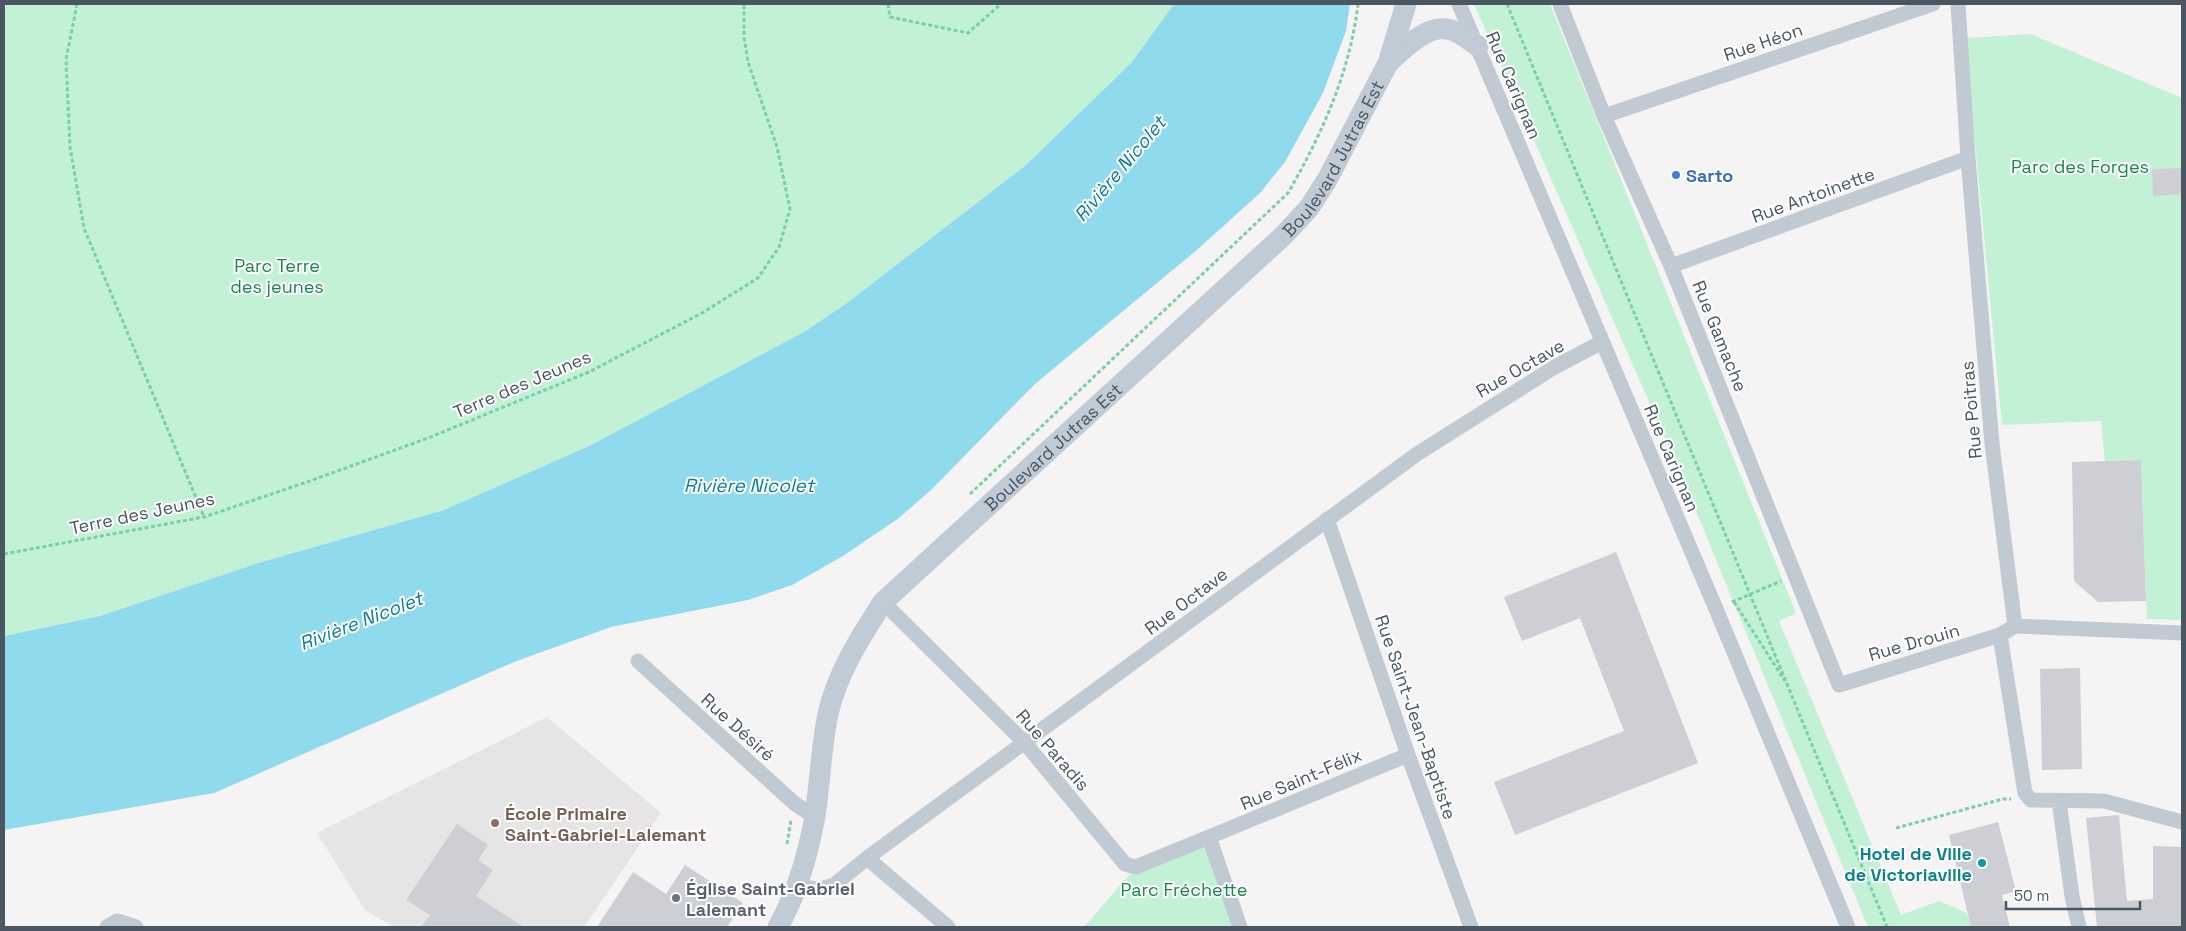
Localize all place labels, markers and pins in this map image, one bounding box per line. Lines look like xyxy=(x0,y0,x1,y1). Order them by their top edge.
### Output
place label: Sarto xyxy=(1686,164,1733,187)
marker: Sarto xyxy=(1670,169,1682,181)
place label: École Primaire Saint-Gabriel-Lalemant xyxy=(505,802,706,846)
marker: École Primaire Saint-Gabriel-Lalemant xyxy=(489,817,501,829)
place label: Hotel de Ville de Victoriaville xyxy=(1844,842,1972,886)
marker: Hotel de Ville de Victoriaville xyxy=(1976,857,1988,869)
place label: Église Saint-Gabriel Lalemant xyxy=(686,877,855,921)
marker: Église Saint-Gabriel Lalemant xyxy=(670,892,682,904)

